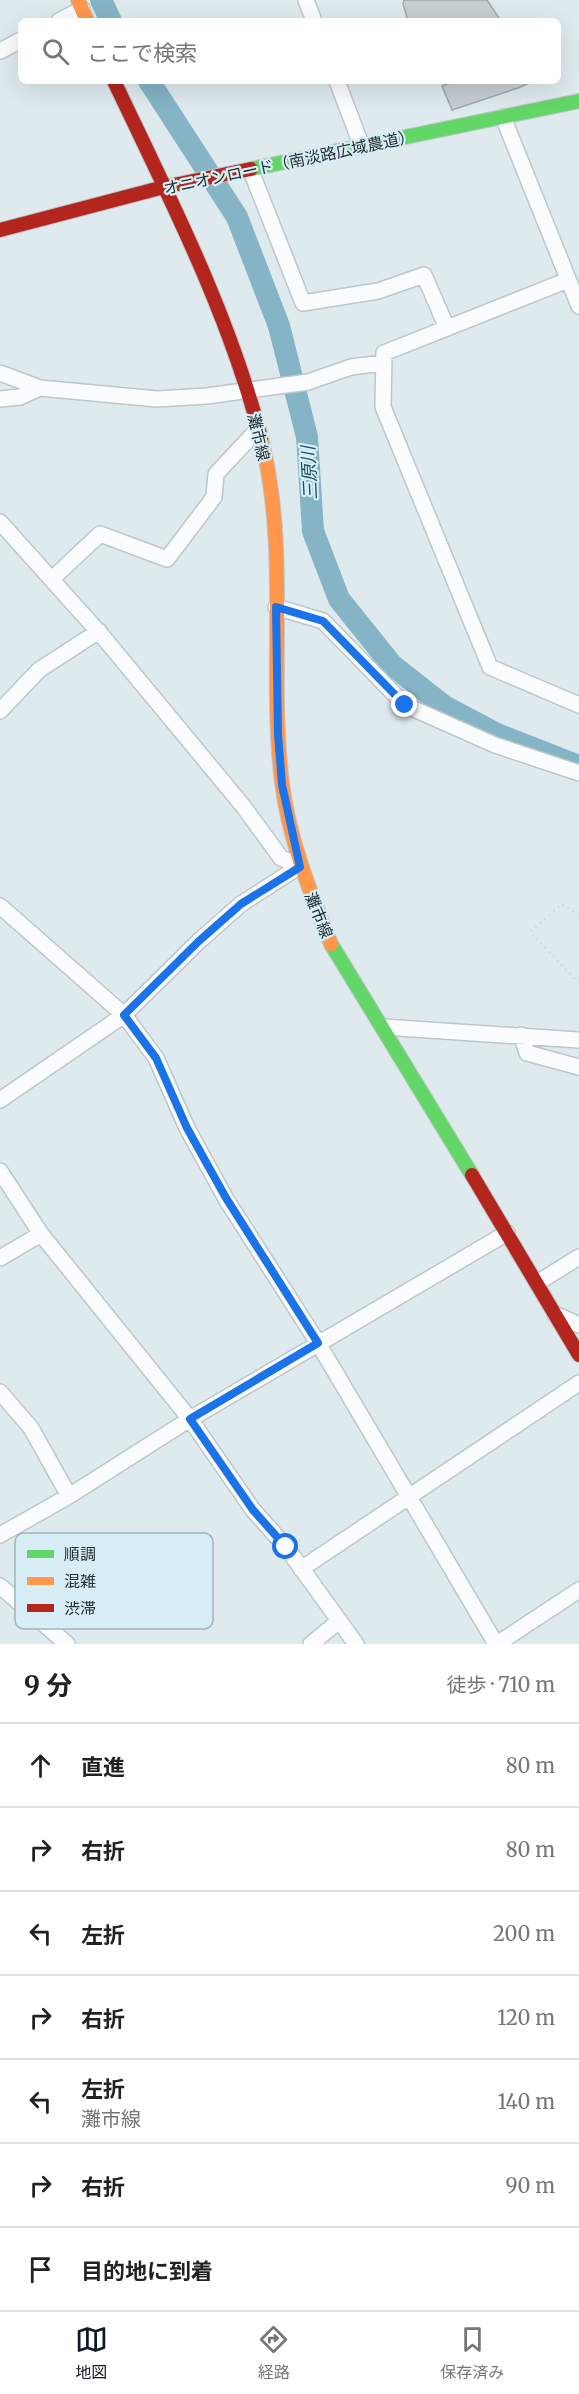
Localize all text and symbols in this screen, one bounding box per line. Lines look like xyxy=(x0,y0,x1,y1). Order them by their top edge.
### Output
search box xyxy=(18,18,561,84)
icon: search xyxy=(39,35,72,68)
text: ここで検索 xyxy=(87,39,197,67)
street label: オニオンロード（南淡路広域農道） xyxy=(162,126,416,198)
street label: 灘市線 xyxy=(244,411,274,463)
water label: 三原川 xyxy=(296,443,322,501)
route end xyxy=(391,691,417,717)
street label: 灘市線 xyxy=(301,889,337,941)
legend xyxy=(15,1533,213,1629)
route start xyxy=(272,1533,298,1559)
text: 順調 xyxy=(64,1544,96,1564)
text: 混雑 xyxy=(64,1571,96,1591)
text: 渋滞 xyxy=(64,1598,96,1618)
text: 9 分 xyxy=(24,1669,72,1702)
text: 徒歩 · 710 m xyxy=(447,1672,555,1697)
icon: ahead xyxy=(24,1749,57,1782)
text: 直進 xyxy=(81,1753,125,1781)
text: 80 m xyxy=(506,1753,555,1778)
icon: right xyxy=(24,1833,57,1866)
text: 右折 xyxy=(81,1837,125,1865)
text: 80 m xyxy=(506,1837,555,1862)
icon: left xyxy=(24,1917,57,1950)
text: 左折 xyxy=(81,1921,125,1949)
text: 200 m xyxy=(493,1921,555,1946)
icon: right xyxy=(24,2001,57,2034)
text: 右折 xyxy=(81,2005,125,2033)
text: 120 m xyxy=(497,2005,555,2030)
text: 左折 xyxy=(81,2075,125,2103)
icon: left xyxy=(24,2085,57,2118)
text: 140 m xyxy=(498,2089,555,2114)
text: 灘市線 xyxy=(81,2106,141,2131)
icon: right xyxy=(24,2169,57,2202)
text: 右折 xyxy=(81,2173,125,2201)
text: 90 m xyxy=(505,2173,555,2198)
icon: arrive xyxy=(24,2253,57,2286)
text: 目的地に到着 xyxy=(81,2257,213,2285)
tab: 地図 xyxy=(75,2323,108,2383)
tab: 経路 xyxy=(257,2323,290,2383)
tab: 保存済み xyxy=(440,2323,504,2383)

